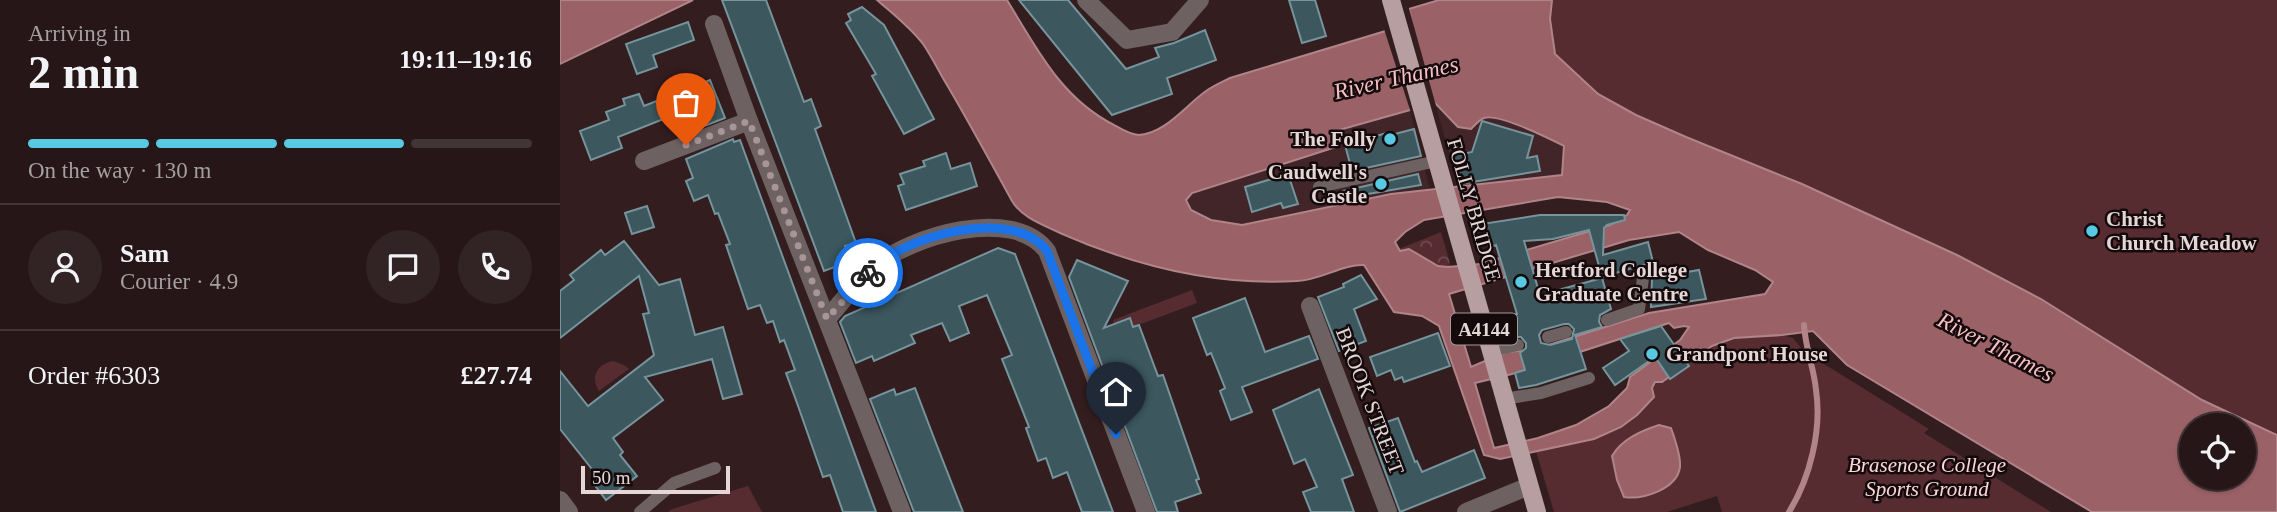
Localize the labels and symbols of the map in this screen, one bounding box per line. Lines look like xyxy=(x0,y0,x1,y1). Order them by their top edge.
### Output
water label: River Thames xyxy=(1330,52,1461,105)
pin xyxy=(656,73,716,145)
place label: The Folly xyxy=(1290,127,1376,151)
marker: The Folly xyxy=(1382,131,1398,147)
street label: FOLLY BRIDGE xyxy=(1442,135,1506,285)
place label: Caudwell's Castle xyxy=(1268,160,1367,208)
marker: Caudwell's Castle xyxy=(1373,176,1389,192)
place label: Christ Church Meadow xyxy=(2106,207,2258,255)
marker: Christ Church Meadow xyxy=(2084,223,2100,239)
courier xyxy=(833,238,903,308)
place label: Hertford College Graduate Centre xyxy=(1535,258,1688,306)
marker: Hertford College Graduate Centre xyxy=(1513,274,1529,290)
water label: River Thames xyxy=(1933,307,2058,387)
road number: A4144 xyxy=(1451,314,1517,344)
street label: BROOK STREET xyxy=(1331,324,1409,478)
place label: Grandpont House xyxy=(1666,342,1828,366)
marker: Grandpont House xyxy=(1644,346,1660,362)
pin xyxy=(1086,362,1146,434)
park label: Brasenose College Sports Ground xyxy=(1848,453,2006,501)
scale bar xyxy=(581,463,730,495)

